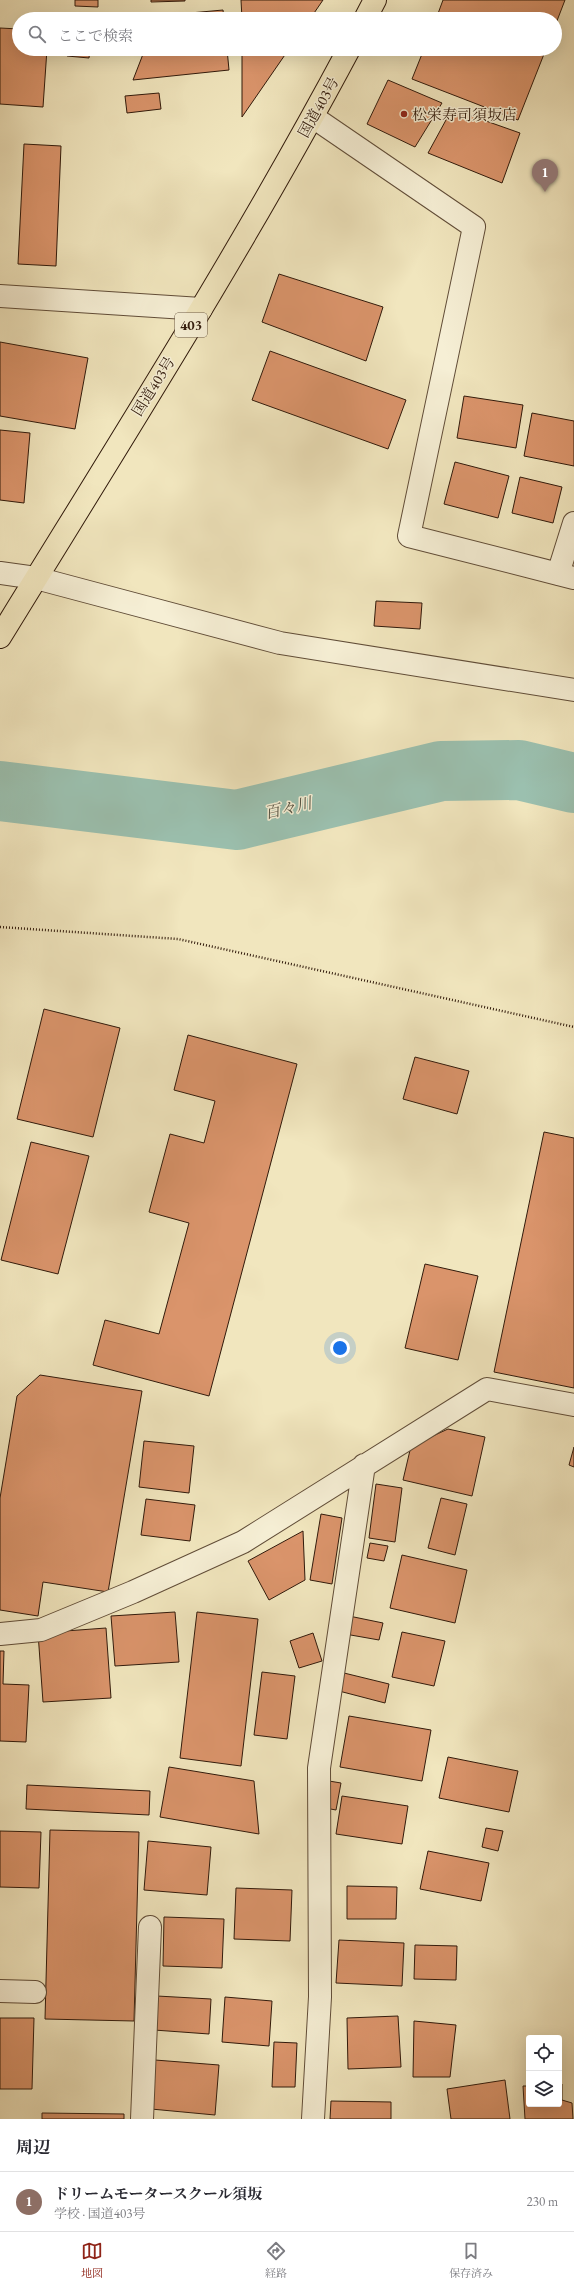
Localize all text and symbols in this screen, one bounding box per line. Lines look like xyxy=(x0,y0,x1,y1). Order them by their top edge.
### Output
search box xyxy=(12,12,562,56)
icon: search xyxy=(26,23,48,45)
text: ここで検索 xyxy=(58,26,133,45)
street label: 国道403号 xyxy=(294,73,342,141)
place label: 松栄寿司須坂店 xyxy=(412,105,517,124)
marker: 松栄寿司須坂店 xyxy=(399,109,409,119)
pin: 1 xyxy=(532,159,558,192)
road number: 403 xyxy=(175,313,207,337)
street label: 国道403号 xyxy=(127,353,179,419)
water label: 百々川 xyxy=(262,792,316,824)
your location xyxy=(330,1338,350,1358)
map controls xyxy=(526,2035,562,2107)
button: locate xyxy=(526,2035,562,2071)
button: layers xyxy=(526,2071,562,2107)
text: 周辺 xyxy=(16,2136,50,2158)
text: ドリームモータースクール須坂 xyxy=(54,2184,262,2203)
text: 1 xyxy=(26,2193,32,2210)
text: 230 m xyxy=(527,2193,558,2210)
text: 学校 · 国道403号 xyxy=(54,2205,146,2222)
tab: 地図 xyxy=(81,2240,103,2280)
tab: 経路 xyxy=(265,2240,287,2280)
tab: 保存済み xyxy=(449,2240,493,2280)

